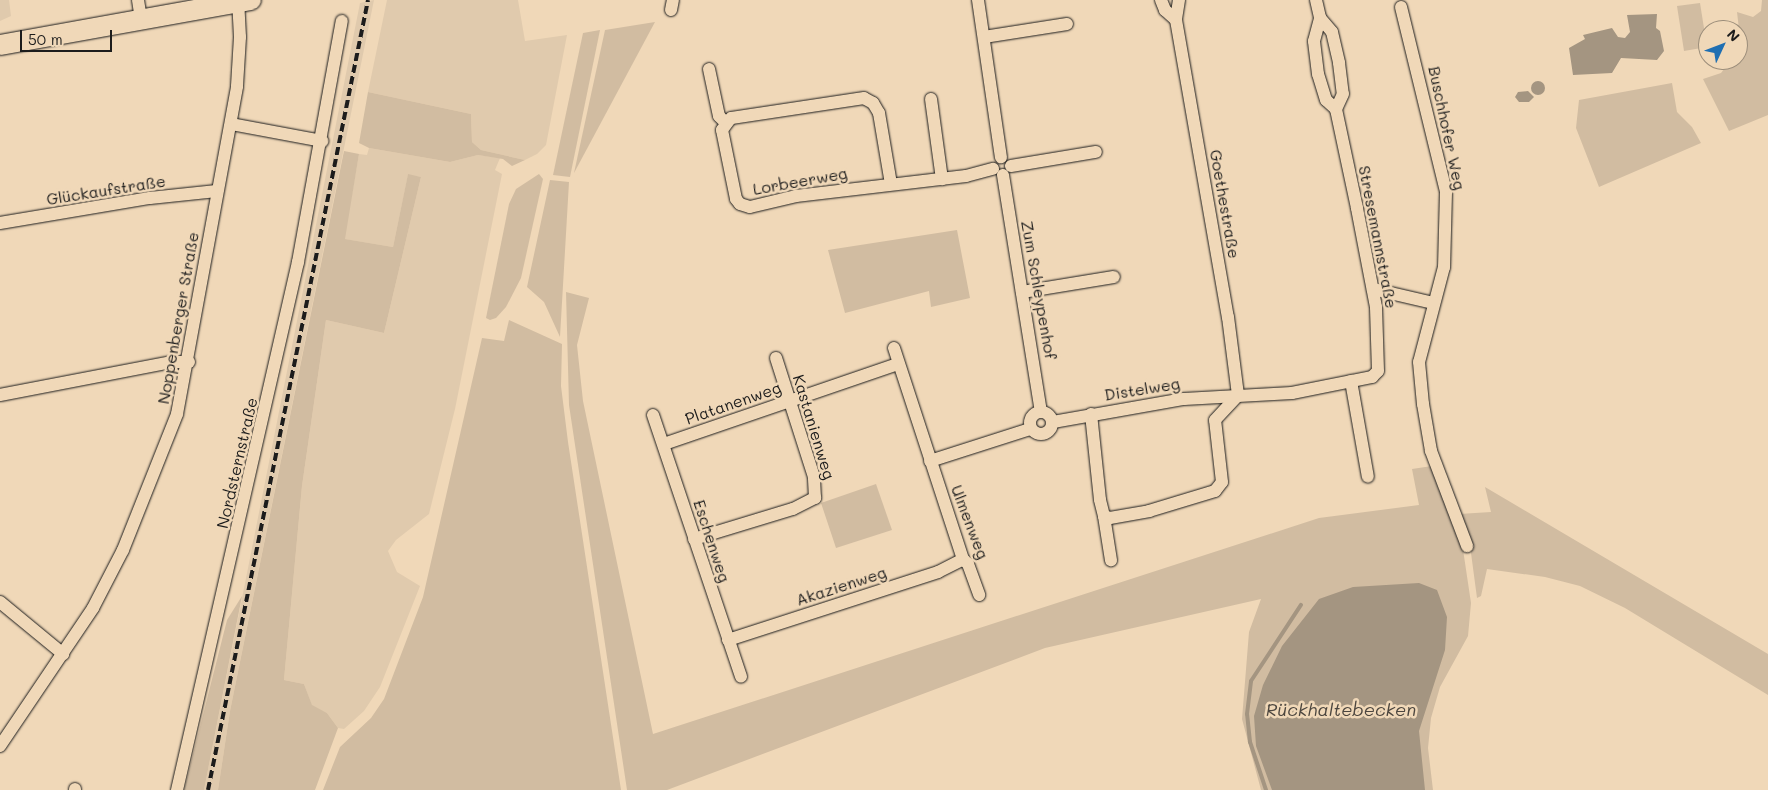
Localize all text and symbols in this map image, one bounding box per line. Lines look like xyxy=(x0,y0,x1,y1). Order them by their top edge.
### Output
scale bar xyxy=(22,20,115,52)
north arrow xyxy=(1698,20,1748,70)
text: N xyxy=(1723,25,1744,45)
text: 50 m xyxy=(28,29,63,49)
street label: Buschhofer Weg xyxy=(1425,64,1469,192)
street label: Goethestraße xyxy=(1206,148,1244,260)
street label: Lorbeerweg xyxy=(751,163,849,199)
street label: Stresemannstraße xyxy=(1355,164,1401,310)
street label: Glückaufstraße xyxy=(45,171,167,209)
street label: Zum Schleypenhof xyxy=(1017,219,1061,361)
street label: Noppenberger Straße xyxy=(153,230,203,406)
street label: Kastanienweg xyxy=(789,372,839,482)
street label: Distelweg xyxy=(1103,374,1181,404)
street label: Platanenweg xyxy=(683,378,783,428)
street label: Nordsternstraße xyxy=(213,396,261,530)
street label: Ulmenweg xyxy=(947,482,993,562)
street label: Eschenweg xyxy=(690,497,734,585)
street label: Akazienweg xyxy=(793,562,889,610)
water label: Rückhaltebecken xyxy=(1266,698,1416,720)

